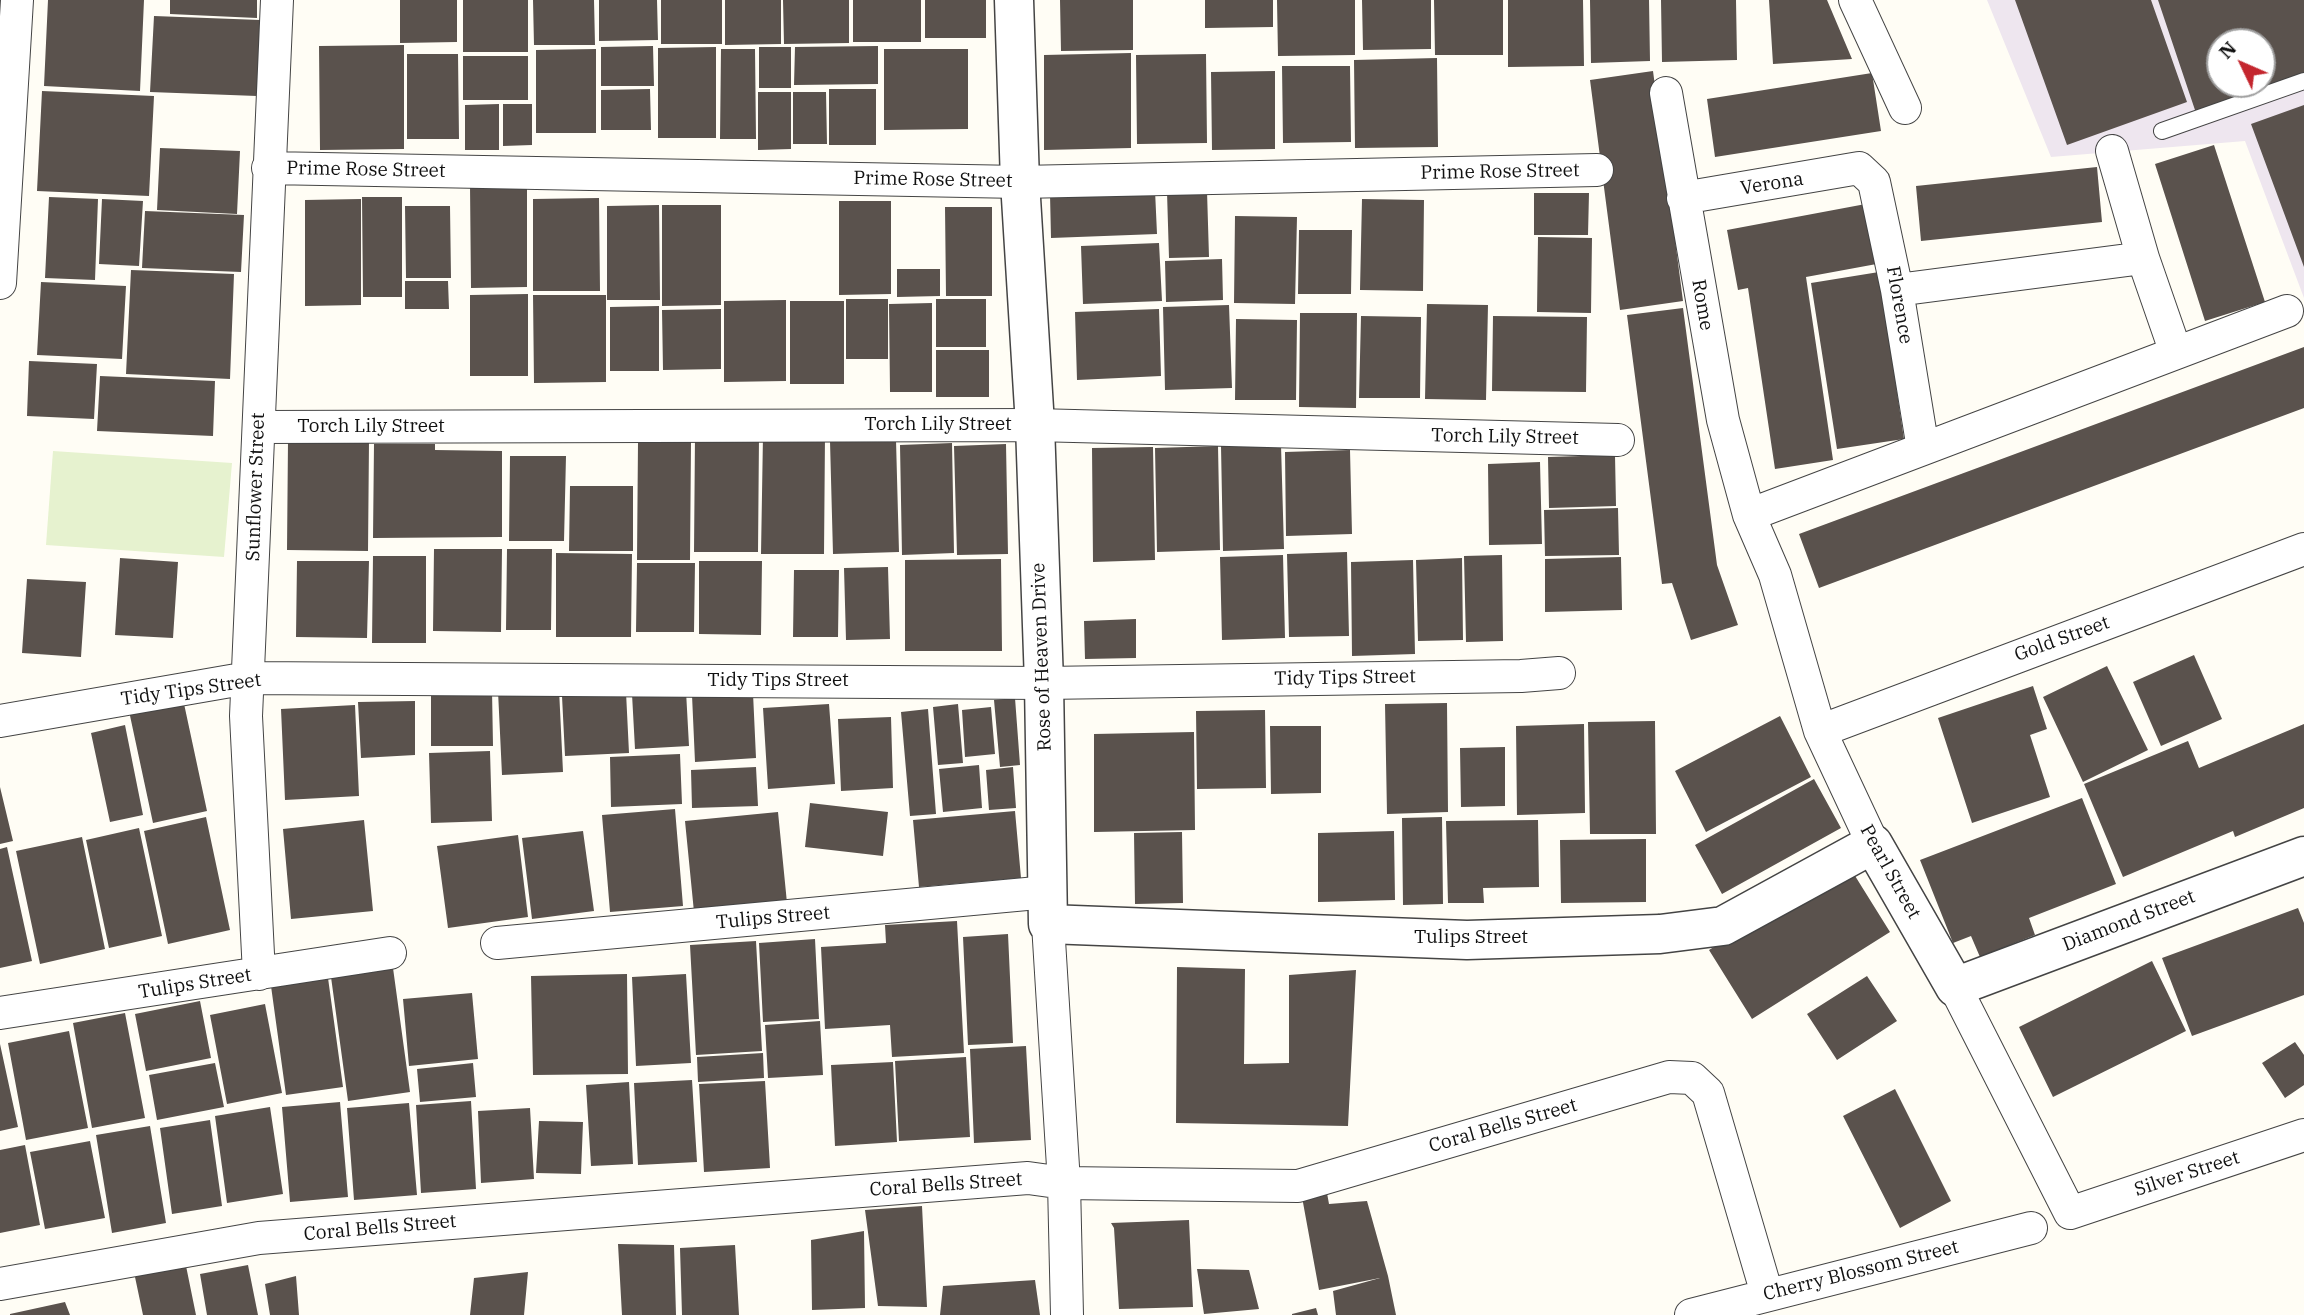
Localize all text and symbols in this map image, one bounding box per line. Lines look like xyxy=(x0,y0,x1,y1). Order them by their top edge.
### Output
north arrow xyxy=(2206,28,2276,98)
text: N xyxy=(2213,36,2241,64)
street label: Prime Rose Street xyxy=(286,157,446,183)
street label: Prime Rose Street xyxy=(1420,159,1580,185)
street label: Prime Rose Street xyxy=(853,167,1013,193)
street label: Verona xyxy=(1739,168,1805,200)
street label: Florence xyxy=(1881,264,1917,346)
street label: Rome xyxy=(1686,278,1718,332)
street label: Sunflower Street xyxy=(242,412,270,562)
street label: Torch Lily Street xyxy=(864,414,1012,436)
street label: Torch Lily Street xyxy=(297,416,445,438)
street label: Torch Lily Street xyxy=(1431,424,1579,450)
street label: Rose of Heaven Drive xyxy=(1027,562,1057,752)
street label: Gold Street xyxy=(2011,611,2113,667)
street label: Tidy Tips Street xyxy=(1274,665,1416,691)
street label: Tidy Tips Street xyxy=(119,669,263,711)
street label: Tidy Tips Street xyxy=(707,670,849,692)
street label: Pearl Street xyxy=(1855,821,1925,923)
street label: Diamond Street xyxy=(2060,885,2198,957)
street label: Tulips Street xyxy=(715,902,831,934)
street label: Tulips Street xyxy=(1414,927,1528,949)
street label: Tulips Street xyxy=(137,964,253,1004)
street label: Coral Bells Street xyxy=(1426,1094,1580,1158)
street label: Silver Street xyxy=(2132,1146,2242,1202)
street label: Coral Bells Street xyxy=(869,1168,1023,1202)
street label: Coral Bells Street xyxy=(303,1210,457,1246)
street label: Cherry Blossom Street xyxy=(1761,1236,1961,1306)

